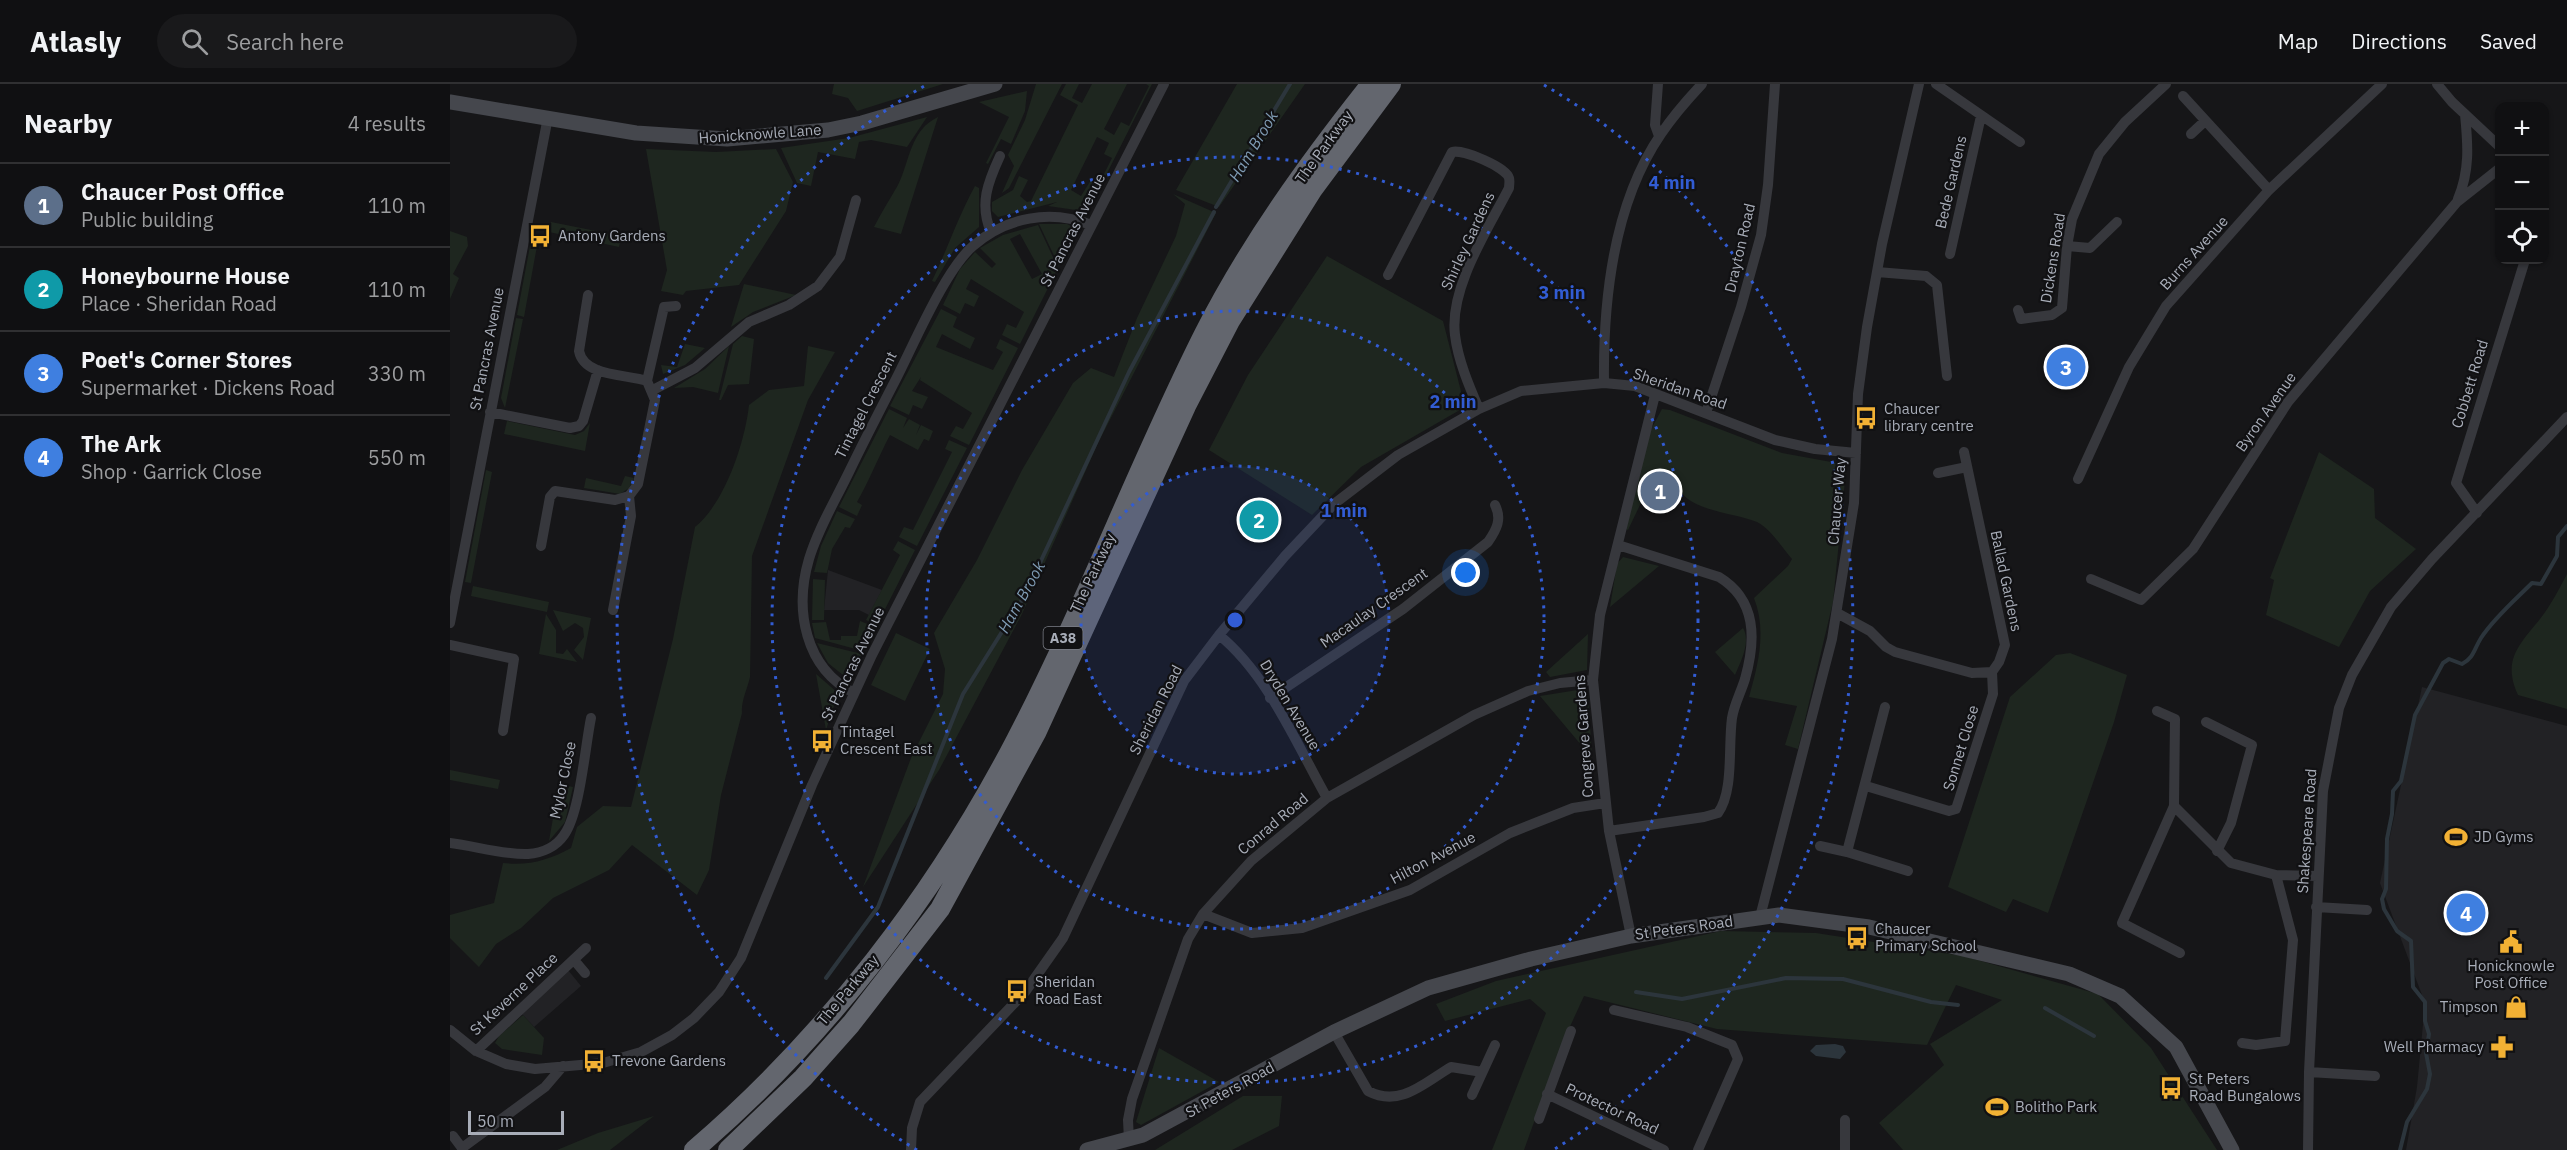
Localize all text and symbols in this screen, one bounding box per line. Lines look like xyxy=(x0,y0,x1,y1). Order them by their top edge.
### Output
search box xyxy=(157,14,577,68)
text: Atlasly xyxy=(30,23,121,60)
icon: search xyxy=(178,25,211,58)
text: Search here xyxy=(226,27,344,56)
text: Map xyxy=(2278,27,2318,55)
text: Directions xyxy=(2351,27,2447,55)
text: Saved xyxy=(2480,27,2537,55)
map controls xyxy=(2495,102,2549,264)
button: + xyxy=(2495,102,2549,156)
text: Nearby xyxy=(24,106,112,140)
water label: Ham Brook xyxy=(1224,106,1282,185)
street label: The Parkway xyxy=(1291,106,1357,187)
text: 4 results xyxy=(348,110,426,137)
street label: Honicknowle Lane xyxy=(698,120,822,147)
street label: Bede Gardens xyxy=(1931,133,1970,230)
button: − xyxy=(2495,156,2549,210)
street label: St Pancras Avenue xyxy=(1036,170,1109,290)
text: 4 min xyxy=(1648,171,1696,194)
text: Chaucer Post Office xyxy=(81,177,284,206)
street label: Shirley Gardens xyxy=(1436,189,1499,293)
text: 1 xyxy=(38,192,50,219)
text: 110 m xyxy=(368,192,426,219)
street label: Drayton Road xyxy=(1720,201,1759,294)
text: Public building xyxy=(81,206,213,233)
button: locate xyxy=(2495,210,2549,264)
street label: Dickens Road xyxy=(2036,211,2069,304)
street label: Burns Avenue xyxy=(2155,212,2232,294)
bus stop icon: Antony Gardens xyxy=(527,223,553,249)
place label: Antony Gardens xyxy=(558,226,666,245)
text: Honeybourne House xyxy=(81,261,290,290)
text: 2 xyxy=(38,276,50,303)
text: 110 m xyxy=(368,276,426,303)
text: 3 min xyxy=(1538,281,1586,304)
street label: St Pancras Avenue xyxy=(465,286,508,412)
text: Place · Sheridan Road xyxy=(81,290,277,317)
street label: Cobbett Road xyxy=(2447,337,2492,431)
pin: 3 xyxy=(2046,344,2086,390)
text: Poet's Corner Stores xyxy=(81,345,292,374)
street label: Tintagel Crescent xyxy=(830,348,901,461)
text: 3 xyxy=(38,360,50,387)
text: 330 m xyxy=(368,360,426,387)
street label: Sheridan Road xyxy=(1631,364,1730,413)
street label: Byron Avenue xyxy=(2231,368,2300,455)
text: Supermarket · Dickens Road xyxy=(81,374,335,401)
text: 2 min xyxy=(1429,390,1477,413)
place label: Chaucer library centre xyxy=(1884,399,1974,435)
bus stop icon: Chaucer library centre xyxy=(1853,405,1879,431)
text: The Ark xyxy=(81,429,161,458)
text: 4 xyxy=(38,444,50,471)
text: 550 m xyxy=(368,444,426,471)
street label: Chaucer Way xyxy=(1823,456,1850,545)
text: Shop · Garrick Close xyxy=(81,458,262,485)
pin: 1 xyxy=(1640,468,1680,514)
pin: 2 xyxy=(1240,498,1278,542)
text: 1 min xyxy=(1320,499,1368,522)
street label: The Parkway xyxy=(1066,529,1120,616)
street label: Ballad Gardens xyxy=(1987,529,2026,633)
water label: Ham Brook xyxy=(993,557,1049,637)
your location xyxy=(1451,558,1480,587)
street label: Macaulay Crescent xyxy=(1316,563,1431,652)
street label: St Pancras Avenue xyxy=(817,603,888,724)
centre of rings xyxy=(1225,610,1245,630)
road number: A38 xyxy=(1044,627,1082,649)
street label: Dryden Avenue xyxy=(1256,656,1325,753)
street label: Sheridan Road xyxy=(1125,662,1186,758)
street label: Congreve Gardens xyxy=(1570,674,1597,798)
street label: Sonnet Close xyxy=(1938,703,1983,793)
place label: Tintagel Crescent East xyxy=(840,722,933,758)
bus stop icon: Tintagel Crescent East xyxy=(809,728,835,754)
street label: Mylor Close xyxy=(545,740,580,820)
street label: Shakespeare Road xyxy=(2293,768,2320,894)
street label: Conrad Road xyxy=(1233,789,1312,859)
sports icon: JD Gyms xyxy=(2443,824,2469,850)
street label: Hilton Avenue xyxy=(1387,827,1479,888)
place label: JD Gyms xyxy=(2474,827,2534,846)
pin: 4 xyxy=(2446,890,2486,936)
street label: St Peters Road xyxy=(1634,911,1734,944)
place label: Chaucer Primary School xyxy=(1875,919,1977,955)
bus stop icon: Chaucer Primary School xyxy=(1844,925,1870,951)
public building icon: Honicknowle Post Office xyxy=(2498,929,2524,955)
street label: St Keverne Place xyxy=(466,948,561,1039)
street label: The Parkway xyxy=(813,950,883,1029)
place label: Honicknowle Post Office xyxy=(2467,956,2555,992)
place label: Sheridan Road East xyxy=(1035,972,1102,1008)
bus stop icon: Sheridan Road East xyxy=(1004,978,1030,1004)
shop icon: Timpson xyxy=(2503,994,2529,1020)
place label: Timpson xyxy=(2440,997,2498,1016)
pharmacy icon: Well Pharmacy xyxy=(2489,1034,2515,1060)
place label: Well Pharmacy xyxy=(2384,1037,2485,1056)
bus stop icon: Trevone Gardens xyxy=(581,1048,607,1074)
place label: Trevone Gardens xyxy=(612,1051,726,1070)
street label: St Peters Road xyxy=(1182,1057,1278,1122)
place label: St Peters Road Bungalows xyxy=(2189,1069,2301,1105)
bus stop icon: St Peters Road Bungalows xyxy=(2158,1075,2184,1101)
street label: Protector Road xyxy=(1562,1079,1662,1138)
sports icon: Bolitho Park xyxy=(1984,1094,2010,1120)
place label: Bolitho Park xyxy=(2015,1097,2097,1116)
scale bar xyxy=(468,1108,564,1136)
text: 50 m xyxy=(477,1111,514,1131)

